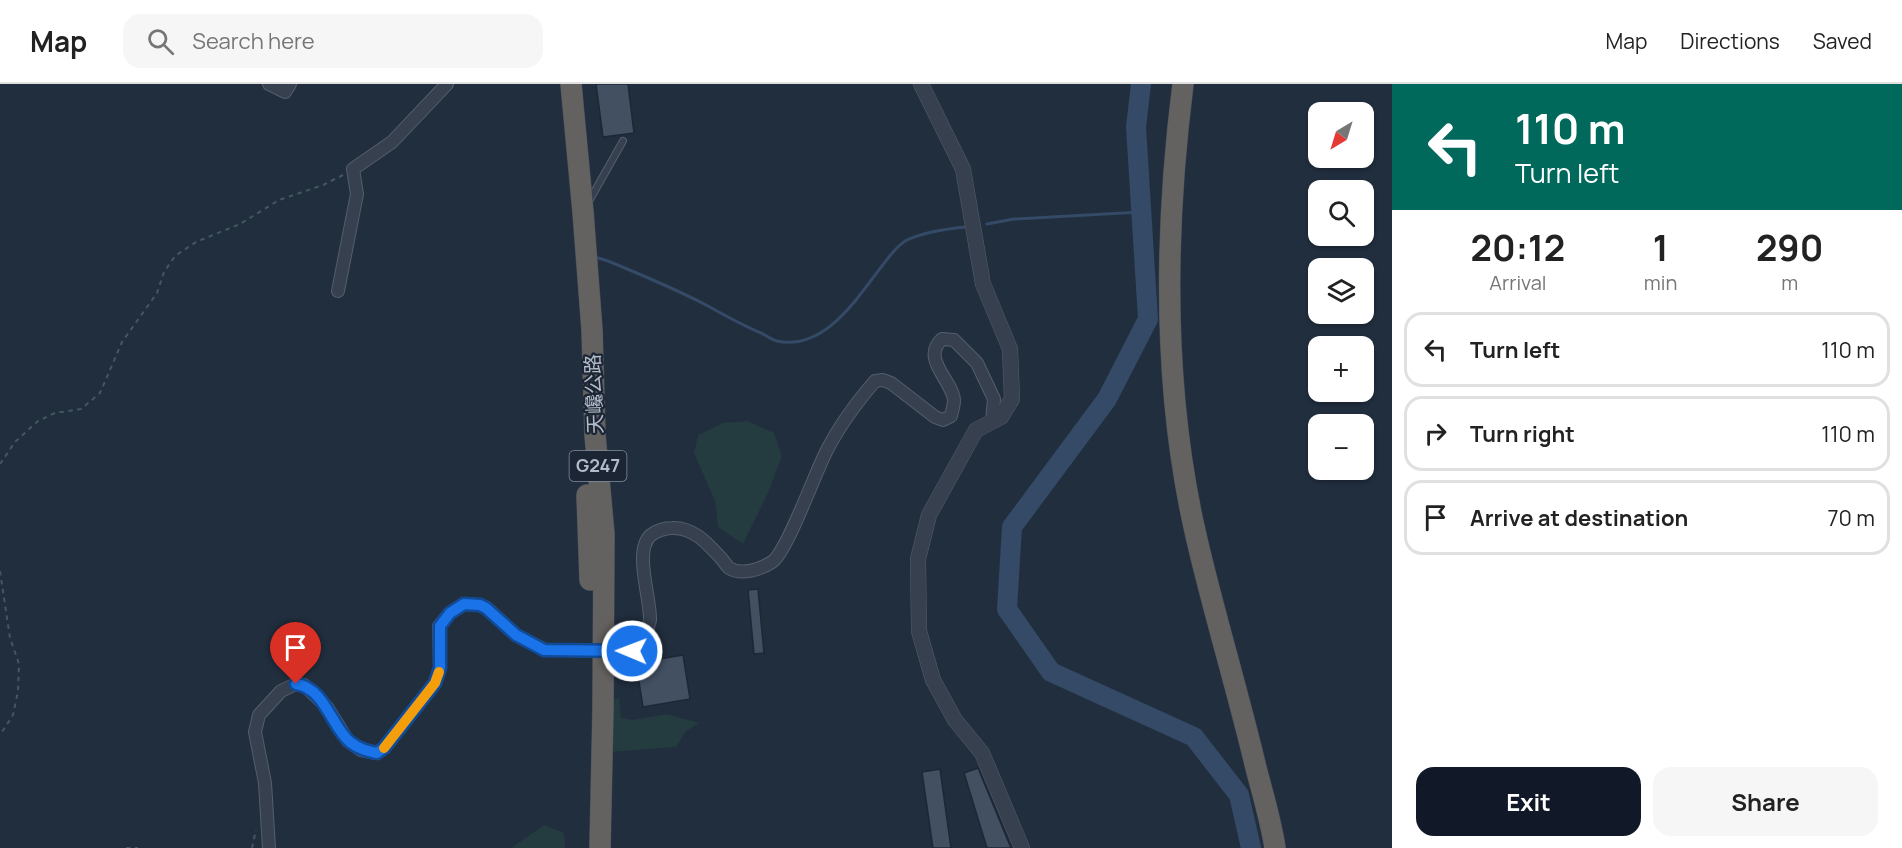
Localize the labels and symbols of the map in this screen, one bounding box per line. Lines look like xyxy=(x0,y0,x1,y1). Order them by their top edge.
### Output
north arrow xyxy=(1308,102,1374,168)
street label: 天巉公路 xyxy=(579,354,608,434)
road number: G247 xyxy=(570,451,626,481)
position arrow xyxy=(600,619,664,683)
pin xyxy=(270,622,321,684)

